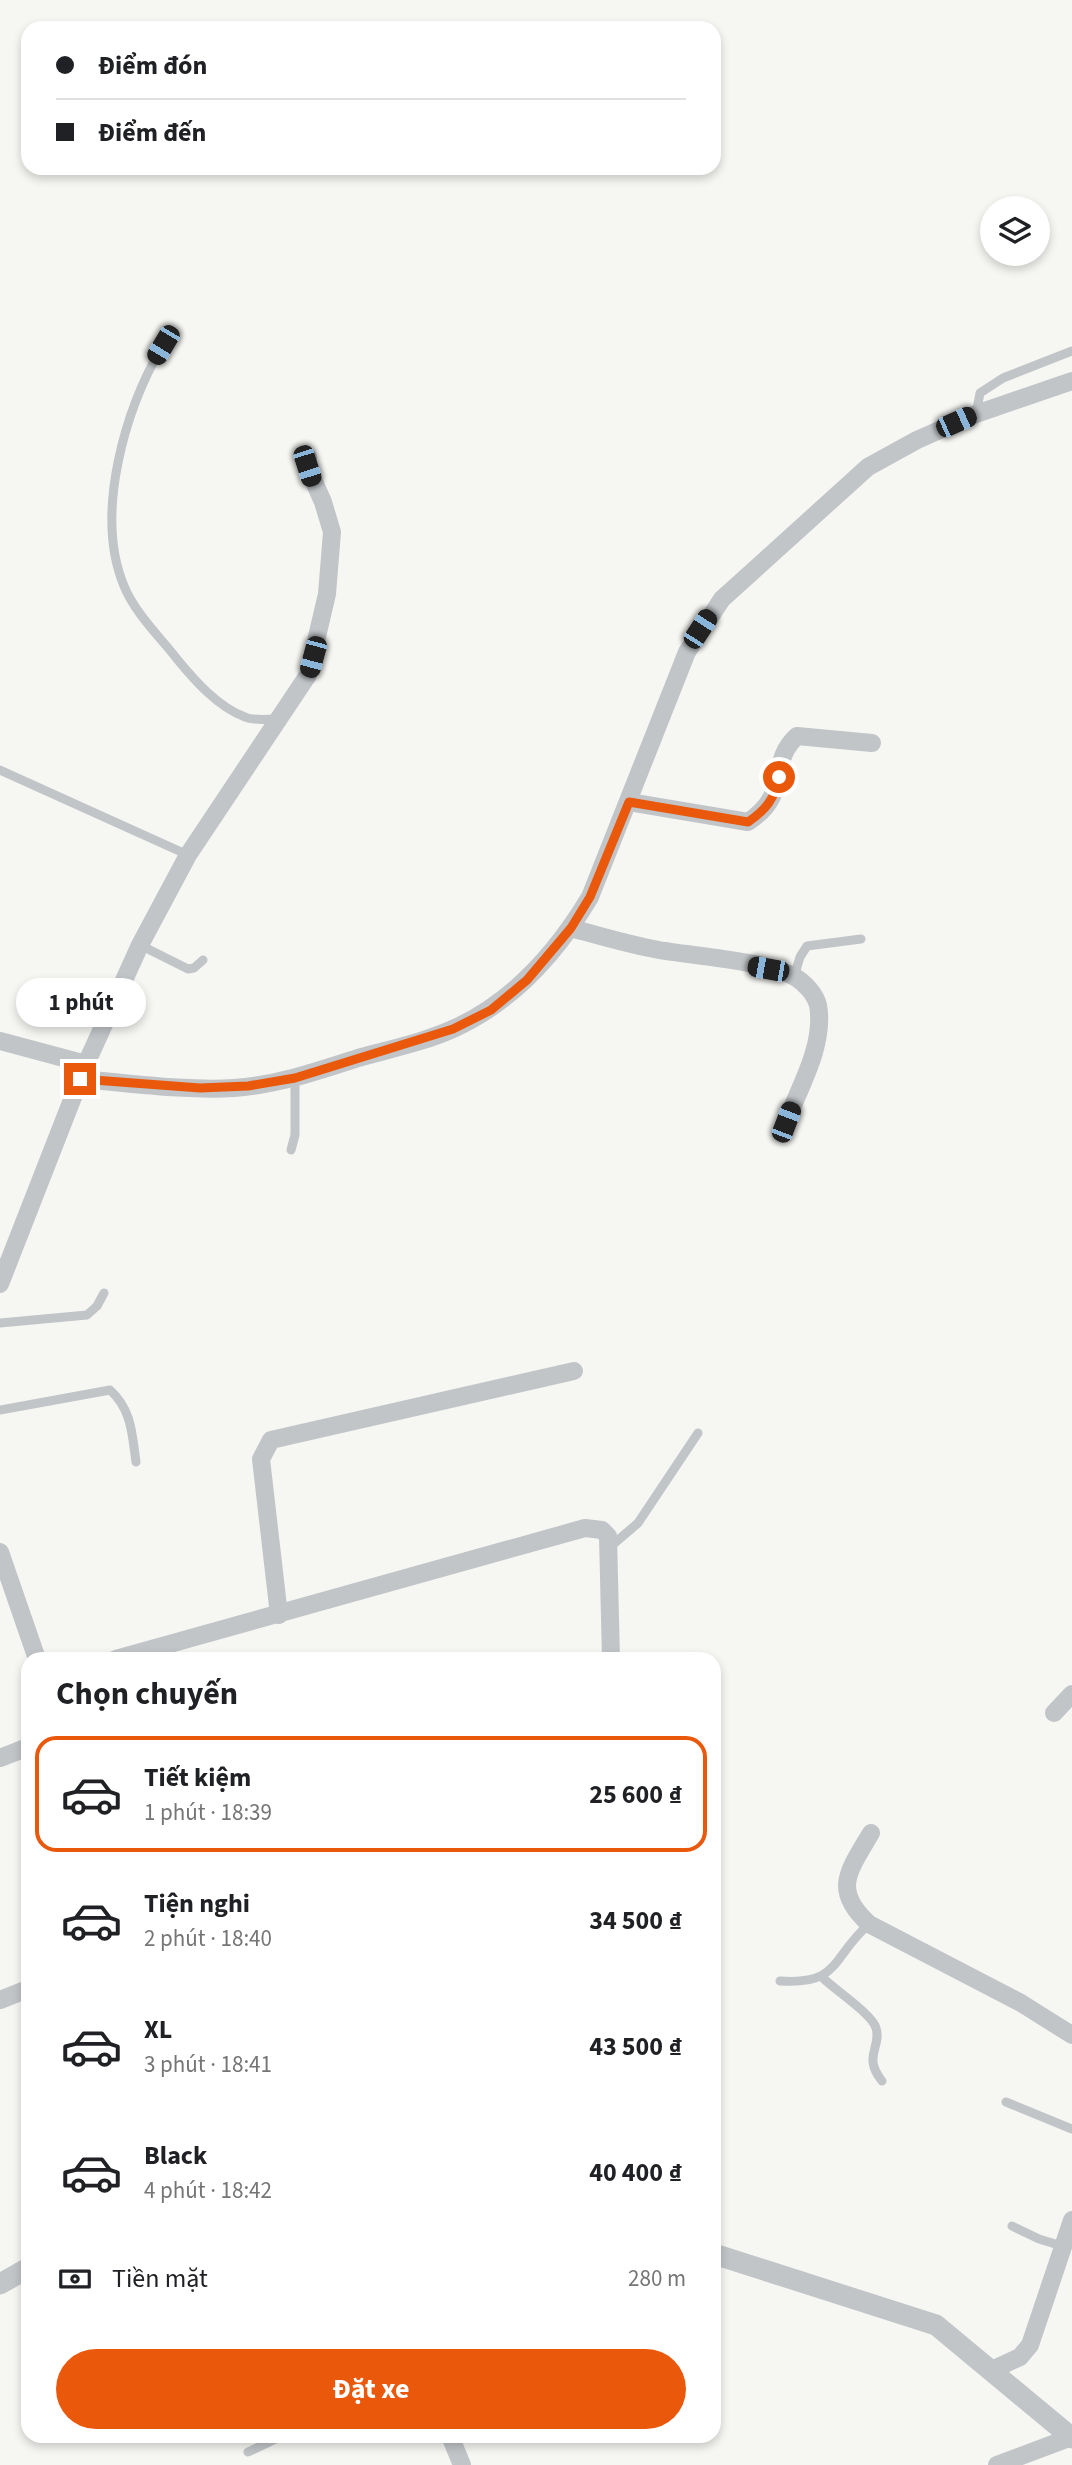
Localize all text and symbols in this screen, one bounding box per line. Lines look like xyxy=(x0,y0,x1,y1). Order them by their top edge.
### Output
text: Điểm đón xyxy=(98,47,207,84)
text: Điểm đến xyxy=(98,114,206,151)
map controls xyxy=(980,196,1050,266)
button: layers xyxy=(980,196,1050,266)
car xyxy=(144,322,183,368)
car xyxy=(933,404,980,440)
car xyxy=(291,443,324,489)
car xyxy=(680,606,721,652)
car xyxy=(298,634,329,680)
route start xyxy=(763,761,795,793)
car xyxy=(746,955,791,983)
callout: 1 phút xyxy=(15,978,145,1026)
text: 1 phút xyxy=(49,986,113,1019)
route end xyxy=(64,1063,96,1095)
car xyxy=(769,1099,804,1145)
text: Chọn chuyến xyxy=(56,1671,238,1717)
text: Tiết kiệm xyxy=(144,1759,251,1796)
icon: car xyxy=(60,1763,123,1826)
text: 25 600 ₫ xyxy=(589,1776,682,1813)
text: 1 phút · 18:39 xyxy=(144,1796,272,1829)
text: Tiện nghi xyxy=(144,1885,250,1922)
icon: car xyxy=(60,1889,123,1952)
text: 34 500 ₫ xyxy=(589,1902,682,1939)
text: 2 phút · 18:40 xyxy=(144,1922,272,1955)
text: XL xyxy=(144,2011,172,2048)
icon: car xyxy=(60,2015,123,2078)
text: 43 500 ₫ xyxy=(589,2028,682,2065)
text: 3 phút · 18:41 xyxy=(144,2048,272,2081)
text: Black xyxy=(144,2137,207,2174)
icon: car xyxy=(60,2141,123,2204)
text: 40 400 ₫ xyxy=(589,2154,682,2191)
text: 4 phút · 18:42 xyxy=(144,2174,272,2207)
icon: cash xyxy=(56,2260,94,2298)
text: Tiền mặt xyxy=(112,2260,208,2297)
text: 280 m xyxy=(628,2262,686,2295)
button: Đặt xe xyxy=(56,2349,686,2429)

